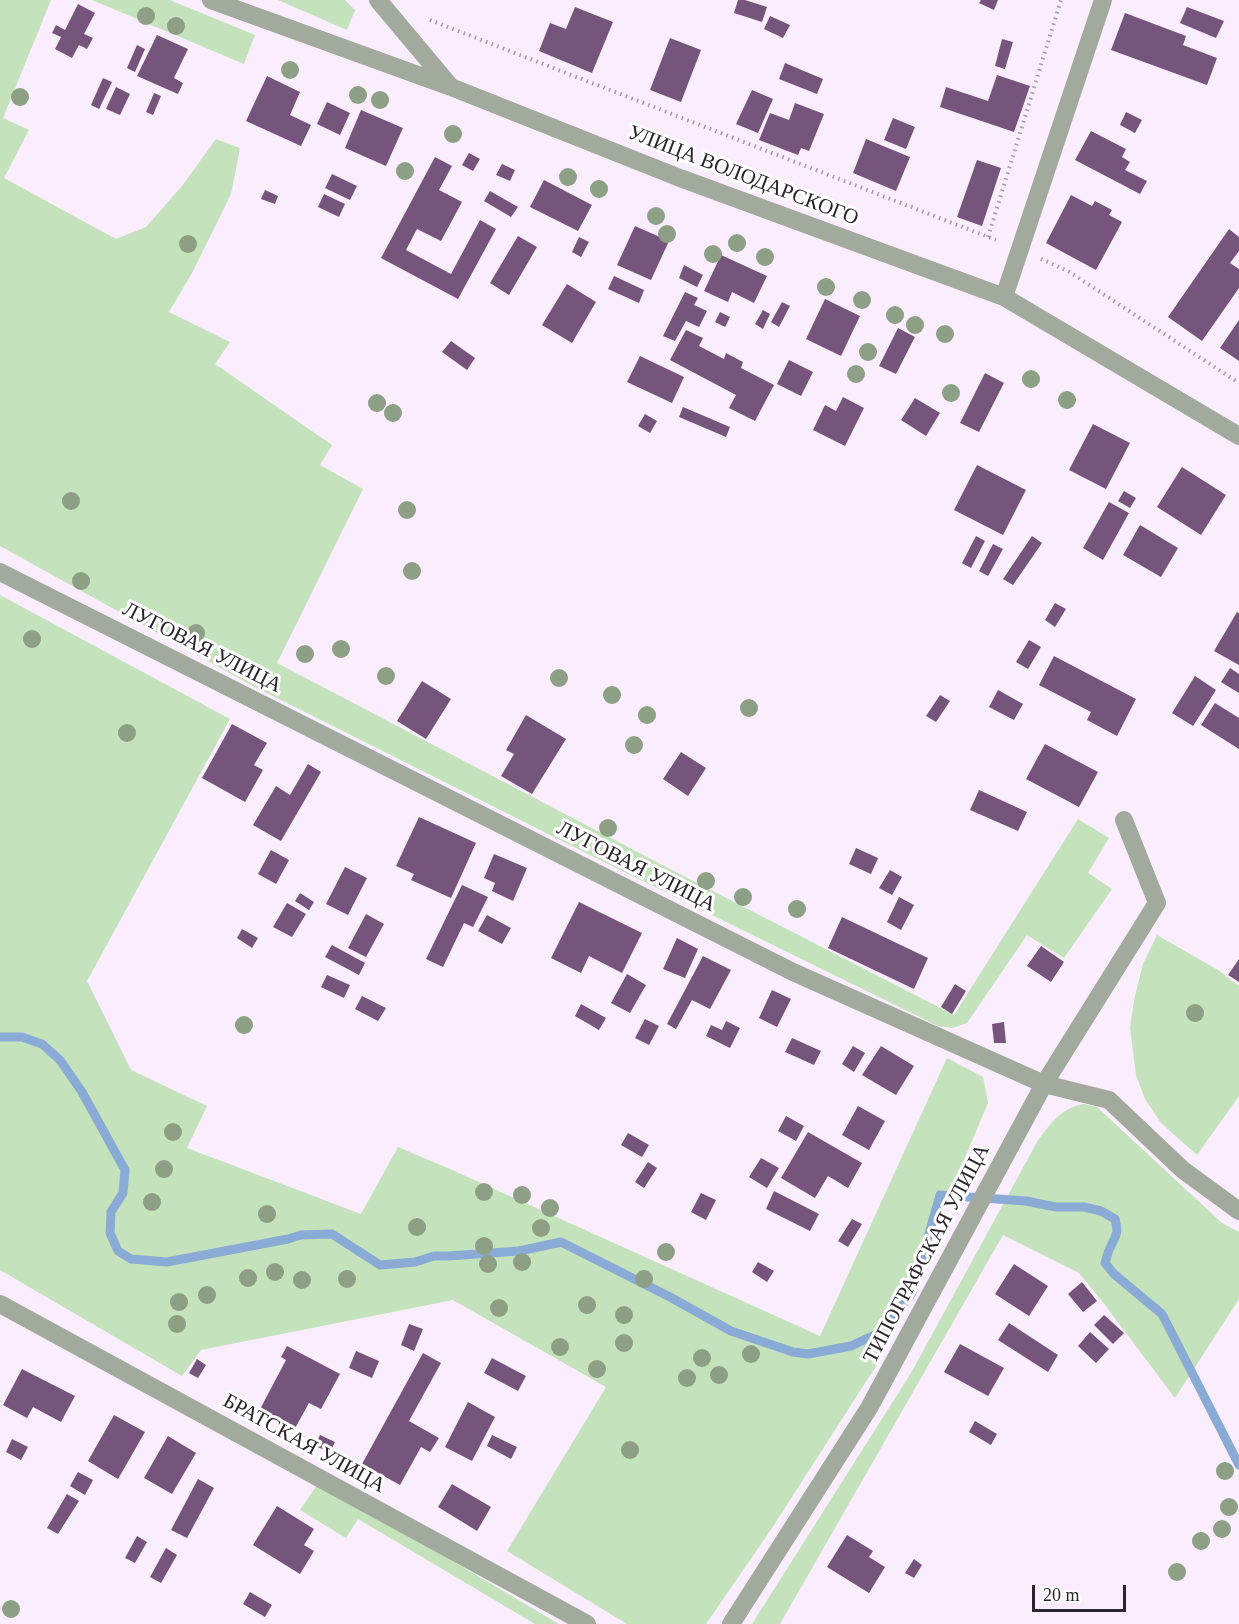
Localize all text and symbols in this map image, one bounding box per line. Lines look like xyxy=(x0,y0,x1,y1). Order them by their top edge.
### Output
street label: УЛИЦА ВОЛОДАРСКОГО xyxy=(624,120,862,232)
street label: ЛУГОВАЯ УЛИЦА xyxy=(118,597,286,699)
street label: ЛУГОВАЯ УЛИЦА xyxy=(552,816,720,918)
street label: ТИПОГРАФСКАЯ УЛИЦА xyxy=(858,1140,996,1368)
street label: БРАТСКАЯ УЛИЦА xyxy=(218,1389,390,1499)
scale bar xyxy=(1035,1573,1130,1611)
text: 20 m xyxy=(1043,1585,1080,1605)

